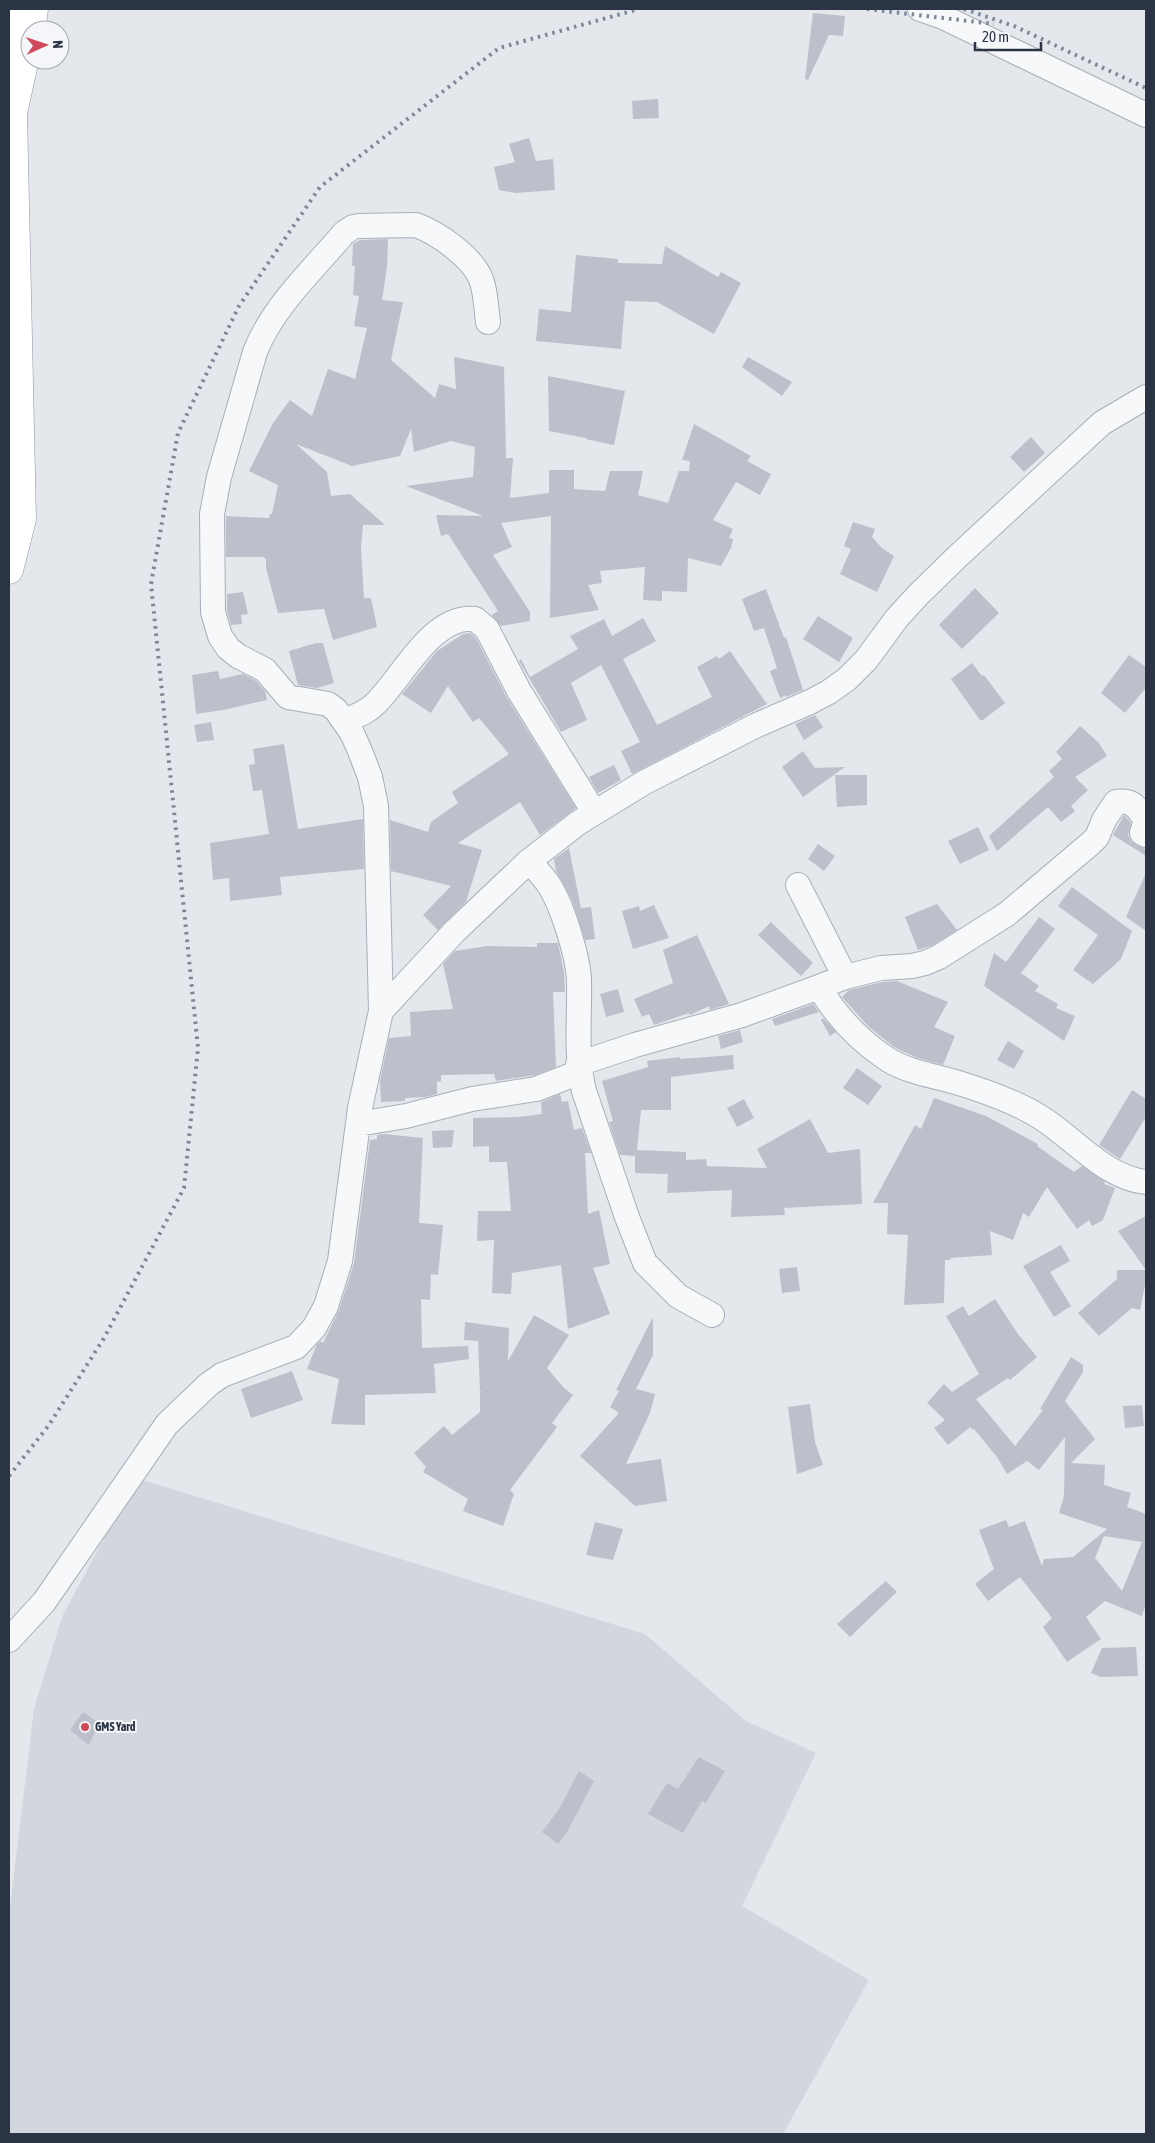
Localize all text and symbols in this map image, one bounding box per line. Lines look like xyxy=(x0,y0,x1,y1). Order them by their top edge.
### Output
north arrow xyxy=(20,20,70,70)
scale bar xyxy=(975,20,1041,52)
text: 20 m xyxy=(982,28,1009,45)
text: N xyxy=(50,40,66,49)
place label: GMS Yard xyxy=(95,1720,136,1734)
marker: GMS Yard xyxy=(79,1721,91,1733)

